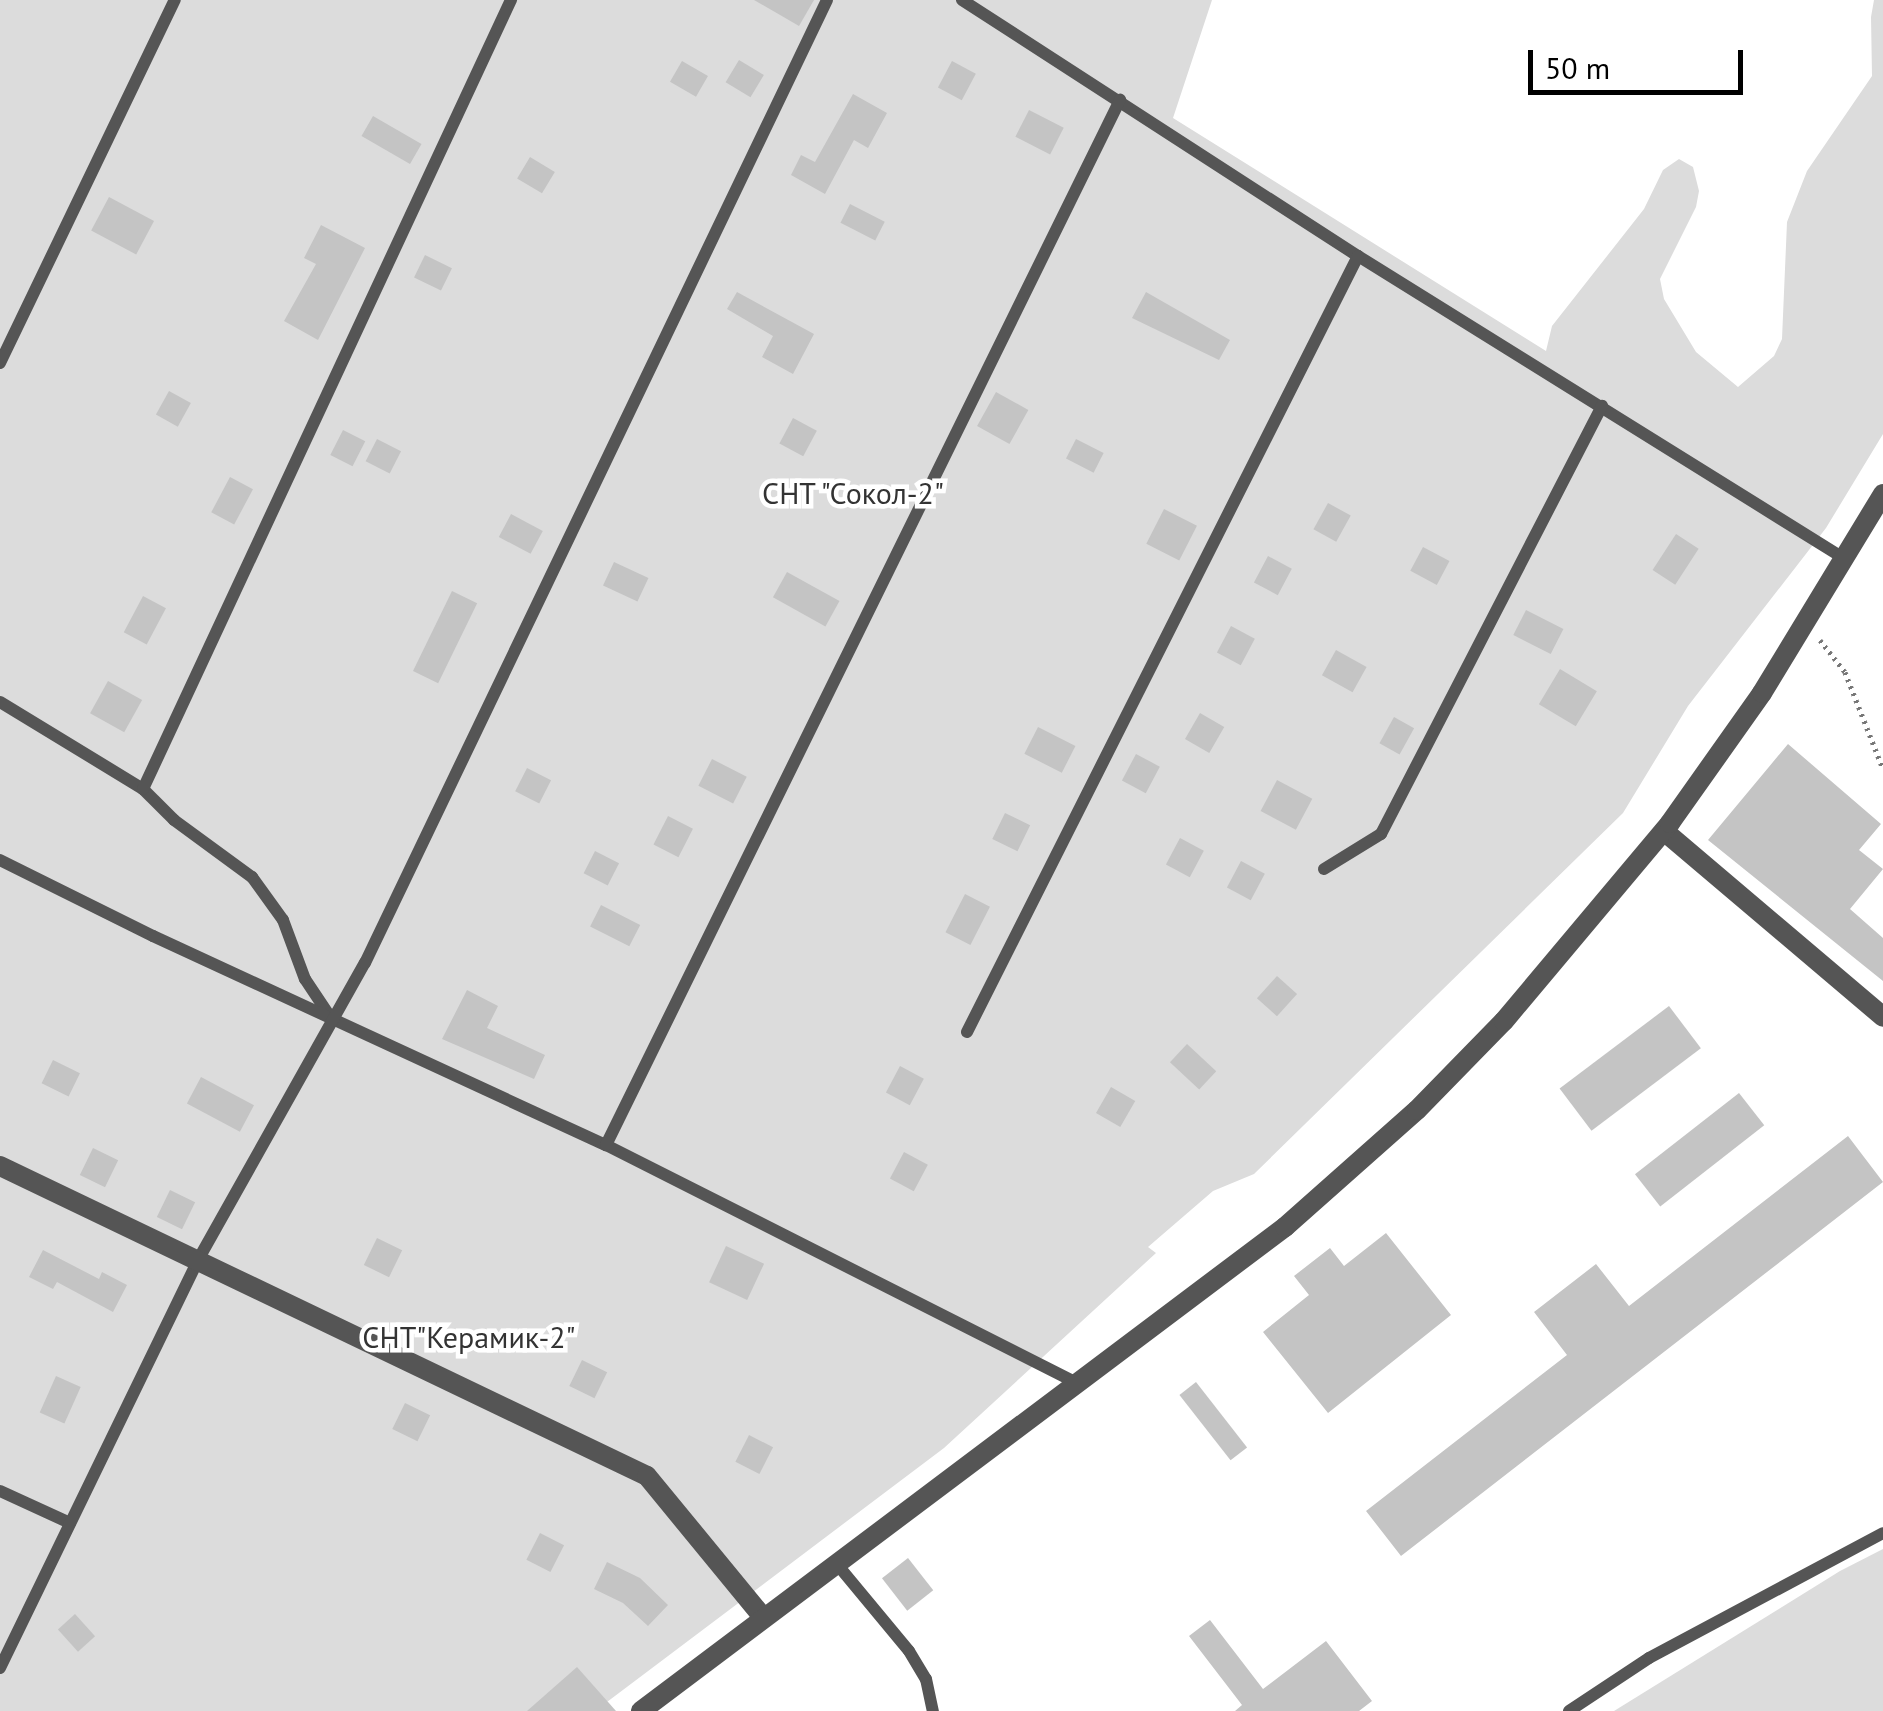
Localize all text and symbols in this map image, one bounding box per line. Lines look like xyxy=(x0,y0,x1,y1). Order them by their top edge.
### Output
scale bar xyxy=(1533,30,1748,92)
text: 50 m xyxy=(1545,48,1610,87)
park label: СНТ "Сокол-2" xyxy=(760,475,946,511)
park label: СНТ"Керамик-2" xyxy=(362,1319,576,1355)

